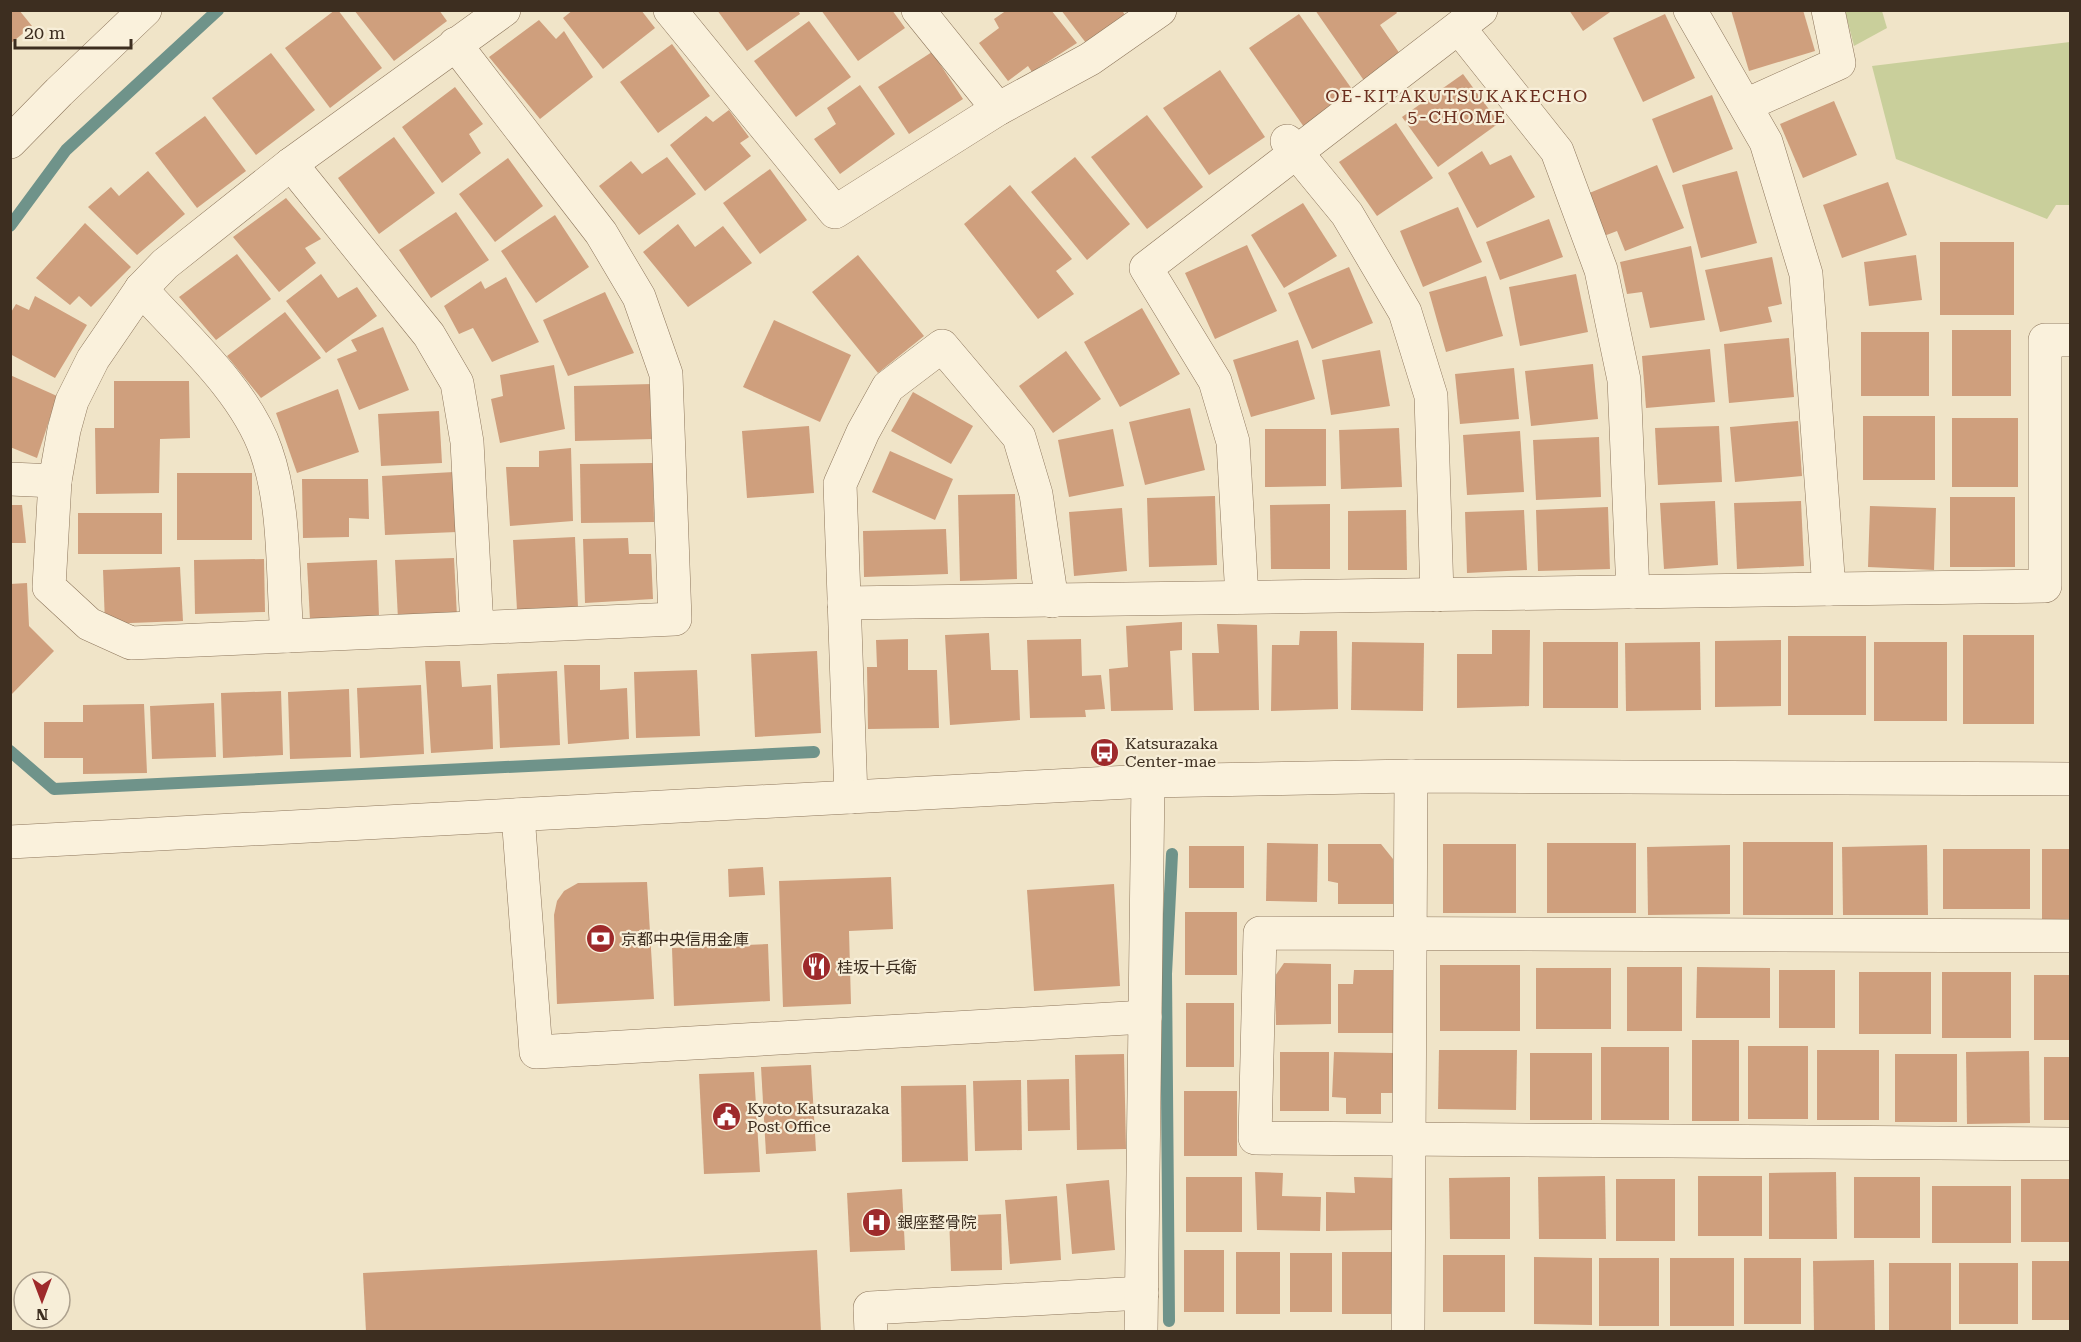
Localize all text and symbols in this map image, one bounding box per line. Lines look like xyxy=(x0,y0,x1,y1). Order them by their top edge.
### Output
scale bar xyxy=(15,12,130,50)
text: 20 m xyxy=(24,22,65,43)
district label: OE-KITAKUTSUKAKECHO 5-CHOME xyxy=(1325,85,1589,127)
place label: Katsurazaka Center-mae xyxy=(1125,734,1218,771)
bus stop icon: Katsurazaka Center-mae xyxy=(1088,736,1120,768)
bank icon: 京都中央信用金庫 xyxy=(584,923,616,955)
place label: 京都中央信用金庫 xyxy=(621,930,749,949)
restaurant icon: 桂坂十兵衛 xyxy=(800,951,832,983)
place label: 桂坂十兵衛 xyxy=(837,958,917,977)
place label: Kyoto Katsurazaka Post Office xyxy=(747,1099,890,1136)
public building icon: Kyoto Katsurazaka Post Office xyxy=(710,1101,742,1133)
hospital icon: 銀座整骨院 xyxy=(860,1206,892,1238)
place label: 銀座整骨院 xyxy=(897,1213,977,1232)
north arrow xyxy=(12,1270,72,1330)
text: N xyxy=(36,1305,48,1324)

